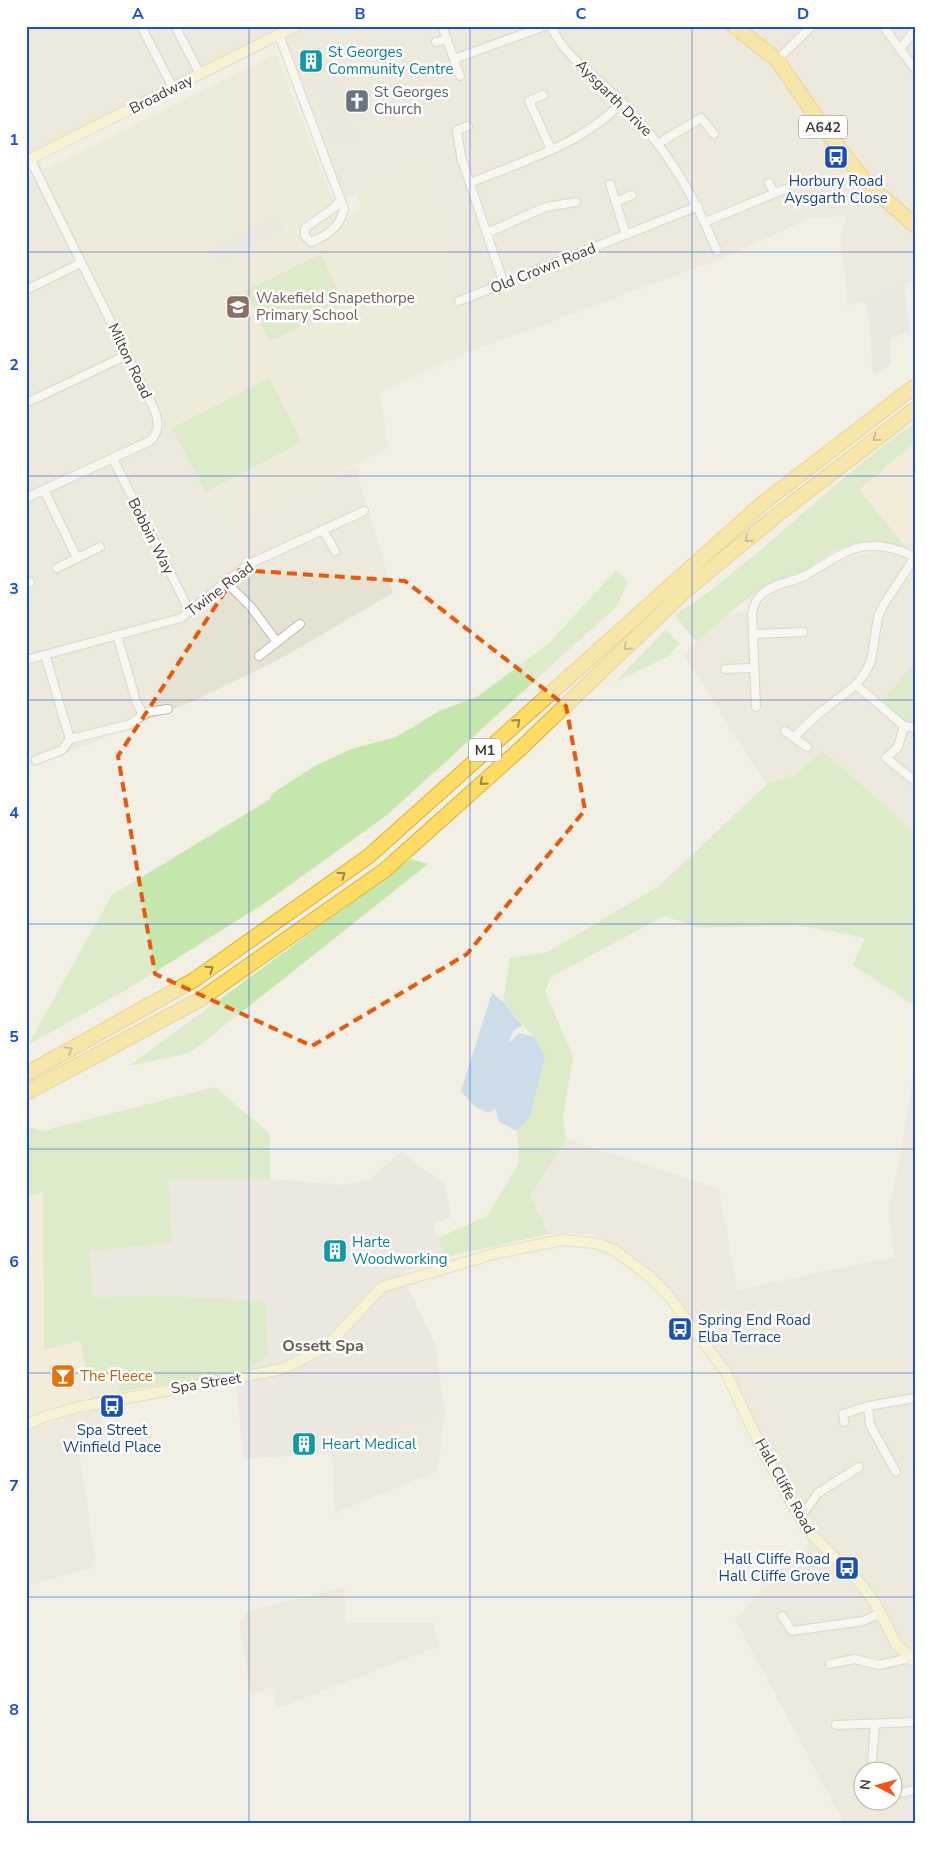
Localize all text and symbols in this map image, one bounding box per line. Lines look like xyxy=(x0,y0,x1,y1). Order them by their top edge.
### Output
text: A xyxy=(132,3,144,25)
text: B xyxy=(354,3,366,25)
text: C xyxy=(576,3,587,25)
text: D xyxy=(797,3,809,25)
place label: St Georges Community Centre xyxy=(328,42,454,79)
building icon: St Georges Community Centre xyxy=(298,48,324,74)
street label: Aysgarth Drive xyxy=(571,55,657,141)
street label: Broadway xyxy=(126,69,196,118)
place label: St Georges Church xyxy=(374,82,449,119)
church icon: St Georges Church xyxy=(344,88,370,114)
road number: A642 xyxy=(799,115,847,138)
text: 1 xyxy=(9,129,19,151)
bus stop icon: Horbury Road Aysgarth Close xyxy=(823,144,849,170)
place label: Horbury Road Aysgarth Close xyxy=(784,171,888,208)
street label: Old Crown Road xyxy=(487,238,599,298)
place label: Wakefield Snapethorpe Primary School xyxy=(256,288,415,325)
school or university icon: Wakefield Snapethorpe Primary School xyxy=(225,294,251,320)
street label: Milton Road xyxy=(103,320,157,402)
text: 2 xyxy=(9,354,19,376)
one-way arrow xyxy=(872,432,882,441)
street label: Bobbin Way xyxy=(123,494,179,578)
one-way arrow xyxy=(745,533,754,542)
street label: Twine Road xyxy=(182,557,258,621)
text: 3 xyxy=(9,578,19,600)
one-way arrow xyxy=(624,641,633,650)
one-way arrow xyxy=(511,719,520,728)
road number: M1 xyxy=(469,738,501,762)
one-way arrow xyxy=(480,777,489,786)
text: 4 xyxy=(9,802,19,824)
one-way arrow xyxy=(336,872,346,881)
one-way arrow xyxy=(204,966,214,975)
text: 5 xyxy=(9,1026,19,1048)
one-way arrow xyxy=(63,1046,72,1056)
place label: Harte Woodworking xyxy=(352,1232,448,1269)
building icon: Harte Woodworking xyxy=(322,1238,348,1264)
text: 6 xyxy=(9,1251,19,1273)
place label: Spring End Road Elba Terrace xyxy=(698,1310,811,1347)
bus stop icon: Spring End Road Elba Terrace xyxy=(667,1316,693,1342)
district label: Ossett Spa xyxy=(282,1335,364,1357)
bar icon: The Fleece xyxy=(50,1363,76,1389)
place label: The Fleece xyxy=(80,1366,153,1386)
street label: Spa Street xyxy=(170,1367,243,1398)
bus stop icon: Spa Street Winfield Place xyxy=(99,1393,125,1419)
place label: Spa Street Winfield Place xyxy=(63,1420,161,1457)
building icon: Heart Medical xyxy=(291,1431,317,1457)
place label: Heart Medical xyxy=(322,1434,417,1454)
street label: Hall Cliffe Road xyxy=(750,1435,820,1537)
text: 7 xyxy=(9,1475,19,1497)
place label: Hall Cliffe Road Hall Cliffe Grove xyxy=(719,1549,830,1586)
bus stop icon: Hall Cliffe Road Hall Cliffe Grove xyxy=(834,1555,860,1581)
text: 8 xyxy=(9,1699,19,1721)
north arrow xyxy=(854,1762,904,1812)
text: N xyxy=(856,1778,876,1791)

